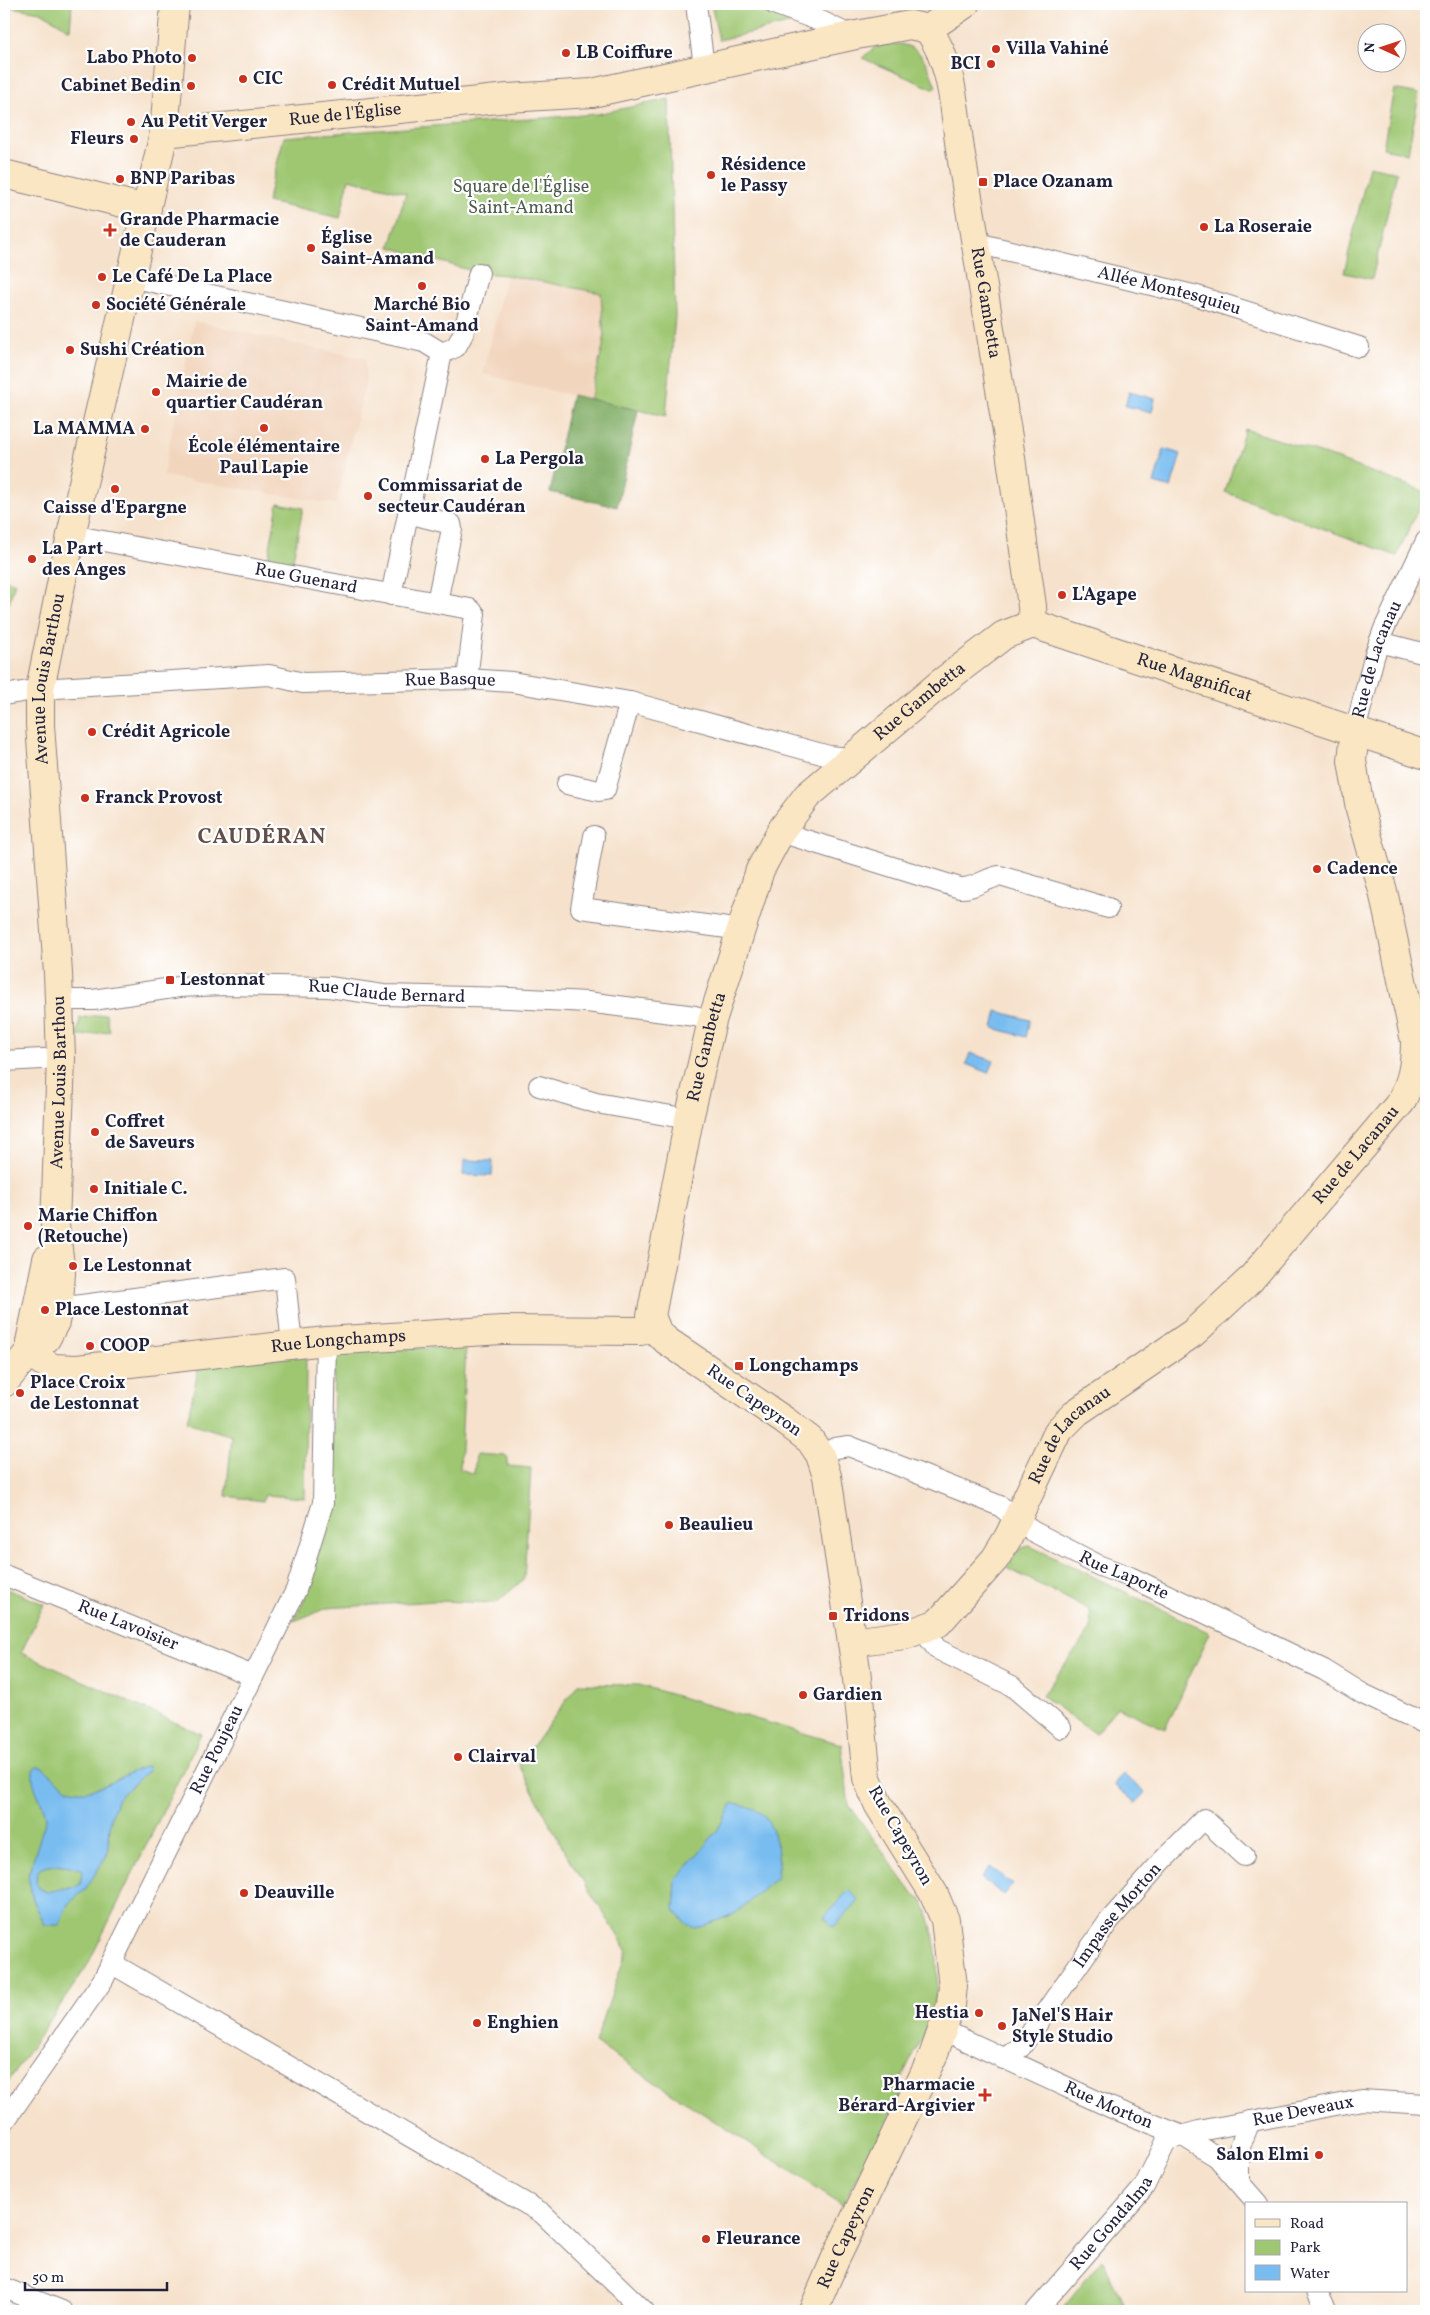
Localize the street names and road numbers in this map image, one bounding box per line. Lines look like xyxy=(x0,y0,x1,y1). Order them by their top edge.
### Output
street label: Rue de l'Église xyxy=(288,96,402,133)
street label: Rue Gambetta xyxy=(964,245,1007,360)
street label: Allée Montesquieu xyxy=(1095,260,1244,322)
street label: Rue Guenard xyxy=(253,557,359,600)
street label: Avenue Louis Barthou xyxy=(27,591,72,766)
street label: Rue de Lacanau xyxy=(1346,596,1408,721)
street label: Rue Magnificat xyxy=(1133,647,1255,709)
street label: Rue Gambetta xyxy=(868,656,971,747)
street label: Rue Basque xyxy=(404,667,496,693)
street label: Rue Claude Bernard xyxy=(308,974,466,1009)
street label: Rue Gambetta xyxy=(681,989,733,1105)
street label: Avenue Louis Barthou xyxy=(45,995,74,1170)
street label: Rue de Lacanau xyxy=(1307,1100,1405,1210)
street label: Rue Longchamps xyxy=(269,1324,407,1360)
street label: Rue Capeyron xyxy=(701,1359,807,1443)
street label: Rue de Lacanau xyxy=(1023,1380,1116,1489)
street label: Rue Laporte xyxy=(1075,1545,1173,1606)
street label: Rue Lavoisier xyxy=(74,1594,183,1657)
street label: Rue Poujeau xyxy=(184,1701,250,1799)
street label: Rue Capeyron xyxy=(861,1781,939,1891)
street label: Impasse Morton xyxy=(1067,1857,1168,1973)
street label: Rue Morton xyxy=(1060,2075,1157,2136)
street label: Rue Deveaux xyxy=(1250,2089,1356,2133)
street label: Rue Gondalma xyxy=(1064,2172,1160,2276)
street label: Rue Capeyron xyxy=(811,2181,882,2293)

